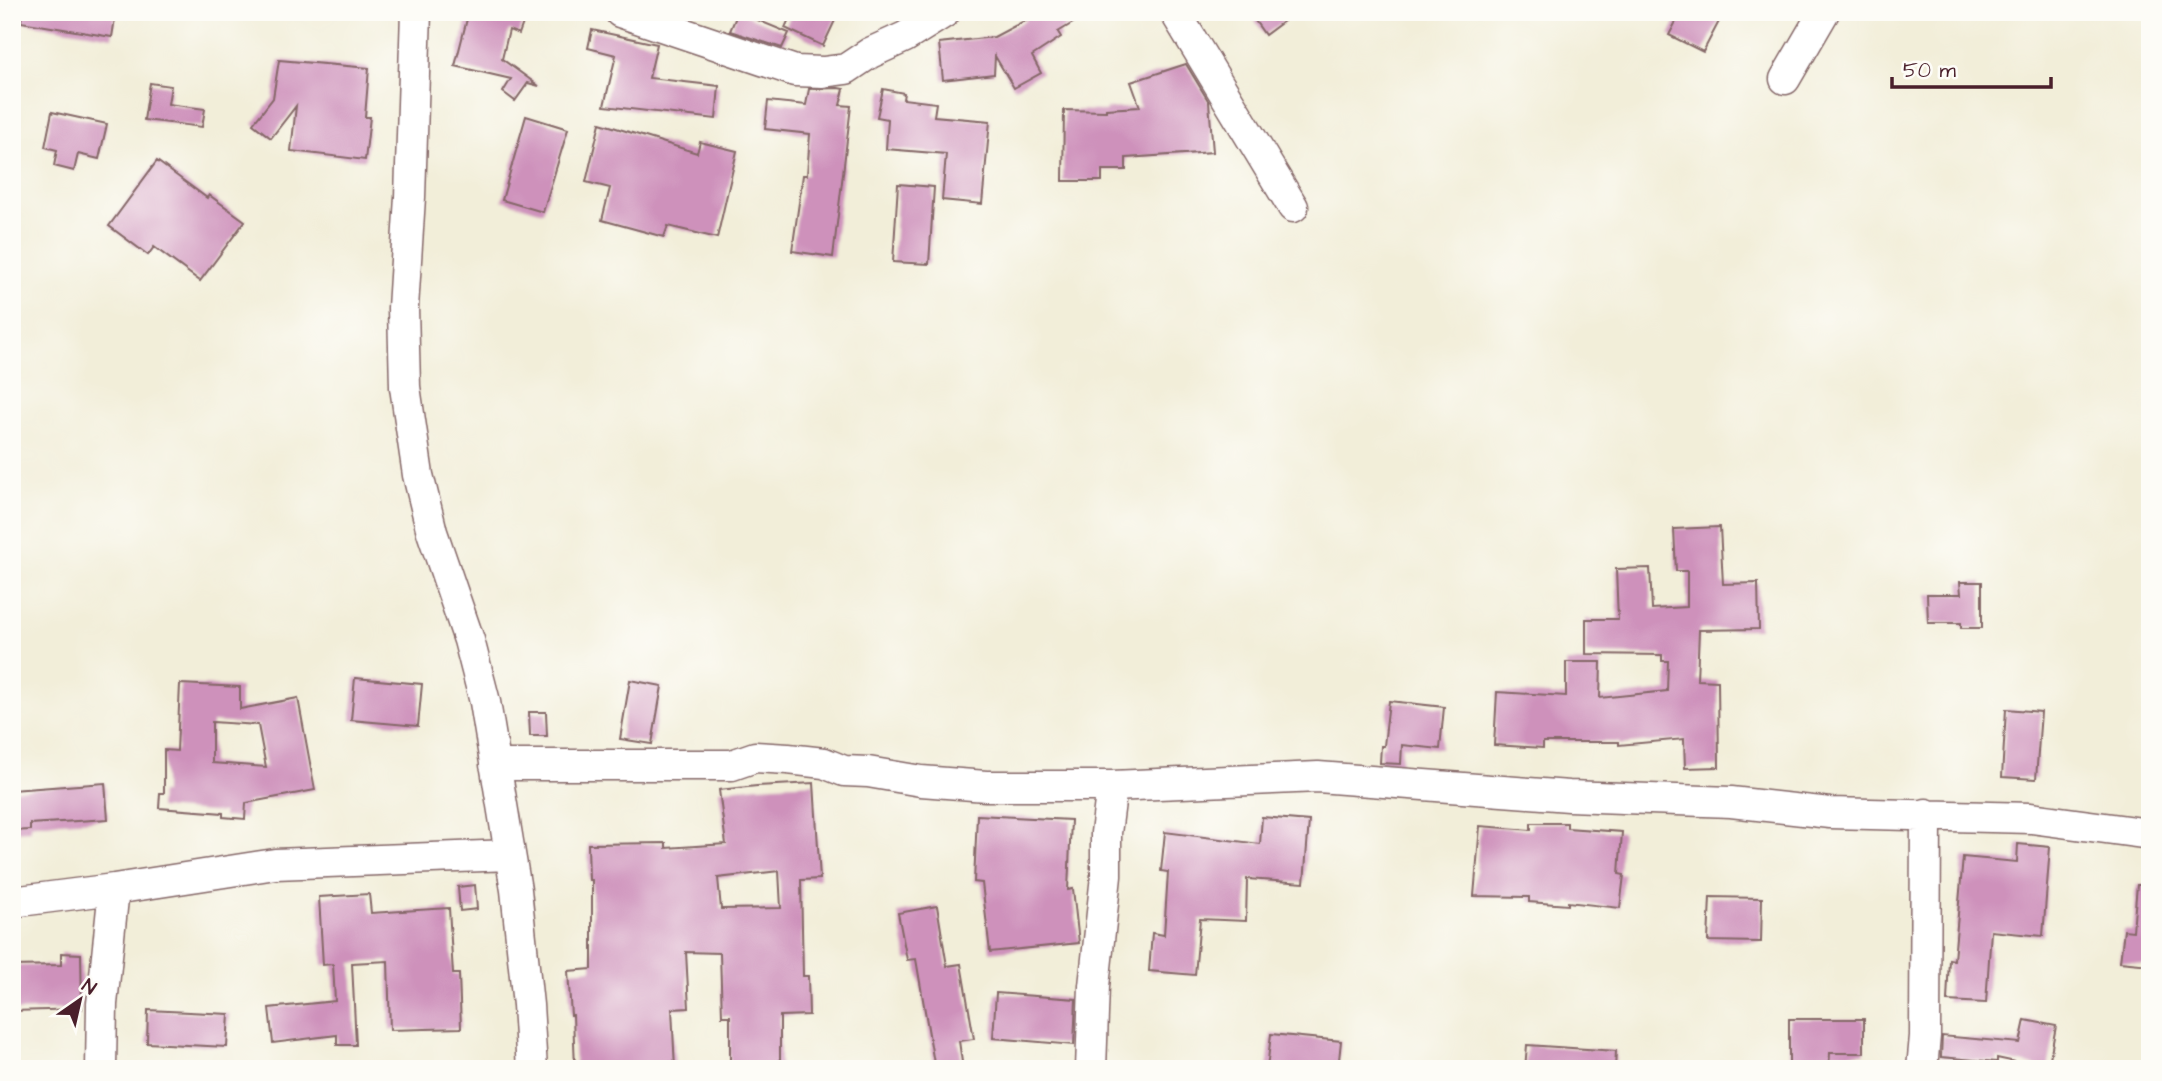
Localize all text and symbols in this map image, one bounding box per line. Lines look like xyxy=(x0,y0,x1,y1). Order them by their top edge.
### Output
scale bar xyxy=(1892,46,2052,90)
text: 50 m xyxy=(1903,56,1957,85)
north arrow xyxy=(46,965,116,1036)
text: N xyxy=(76,973,101,1002)

